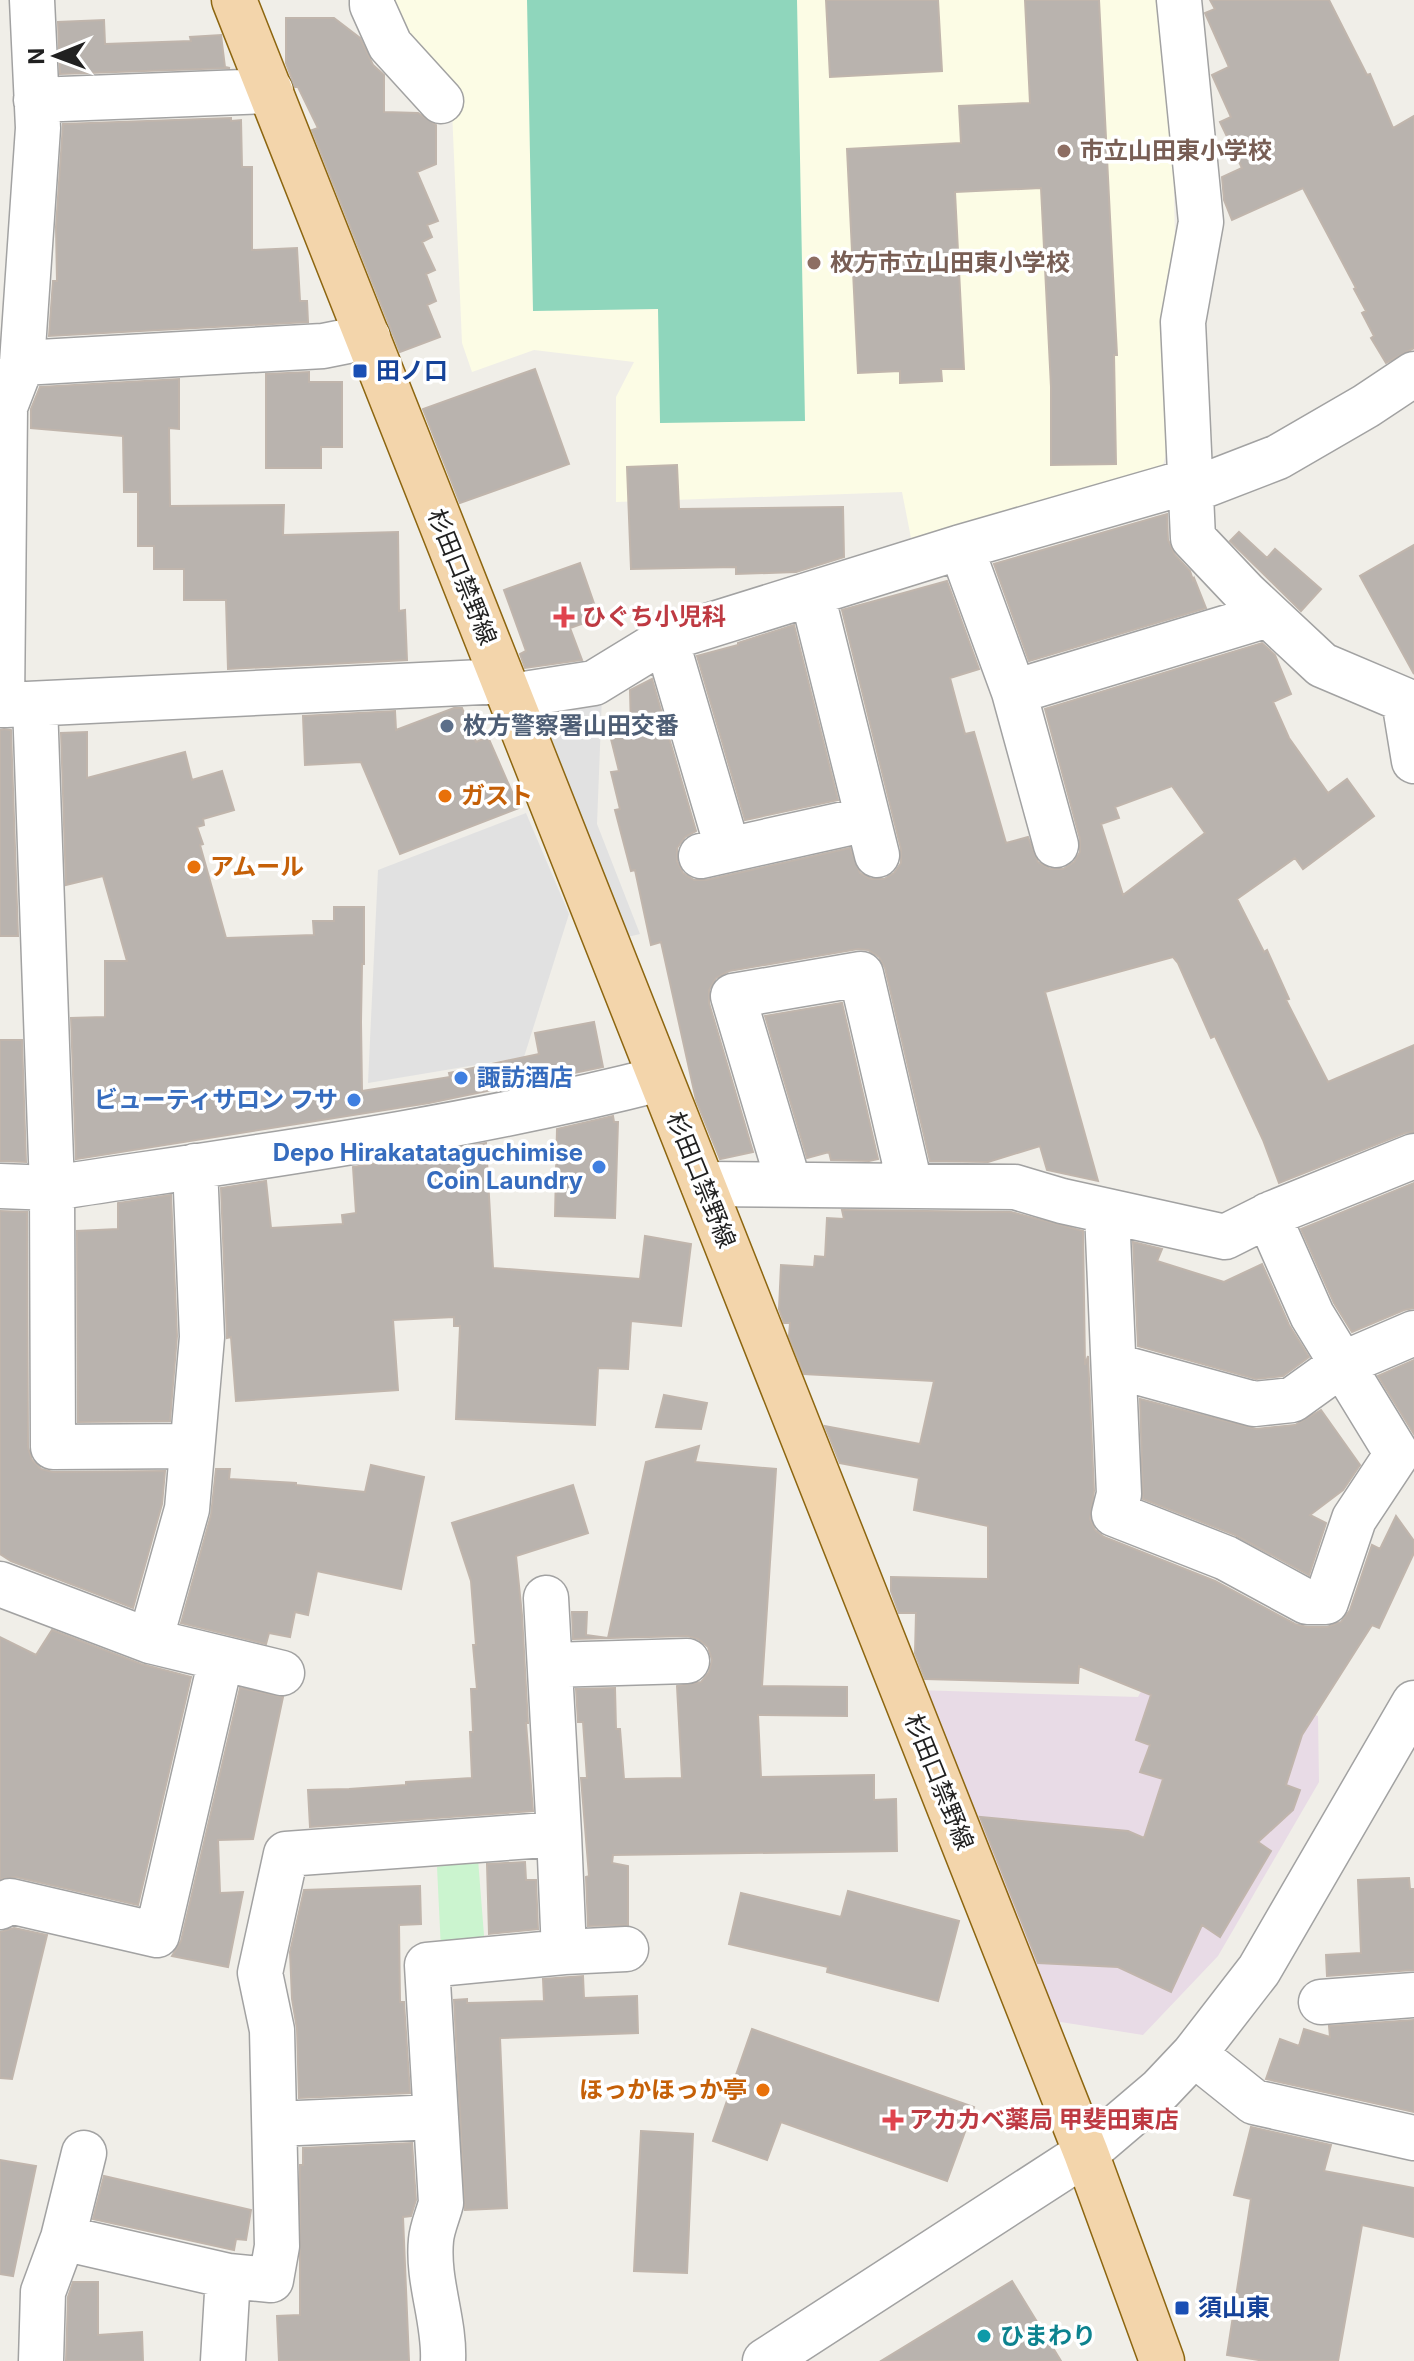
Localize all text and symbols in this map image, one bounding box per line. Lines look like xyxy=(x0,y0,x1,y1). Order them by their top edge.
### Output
north arrow xyxy=(16,16,96,96)
text: N xyxy=(23,48,49,65)
place label: 市立山田東小学校 xyxy=(1080,136,1272,165)
marker: 市立山田東小学校 xyxy=(1055,142,1073,160)
place label: 枚方市立山田東小学校 xyxy=(830,248,1070,277)
marker: 枚方市立山田東小学校 xyxy=(805,254,823,272)
place label: 田ノ口 xyxy=(376,356,448,385)
marker: 田ノ口 xyxy=(351,362,369,380)
street label: 杉田口禁野線 xyxy=(422,505,503,649)
place label: ひぐち小児科 xyxy=(582,602,726,631)
marker: ひぐち小児科 xyxy=(553,606,575,628)
place label: 枚方警察署山田交番 xyxy=(463,711,679,740)
marker: 枚方警察署山田交番 xyxy=(438,717,456,735)
place label: ガスト xyxy=(461,781,533,810)
marker: ガスト xyxy=(436,787,454,805)
place label: アムール xyxy=(210,852,304,881)
marker: アムール xyxy=(185,858,203,876)
place label: 諏訪酒店 xyxy=(477,1063,573,1092)
marker: 諏訪酒店 xyxy=(452,1069,470,1087)
place label: ビューティサロン フサ xyxy=(94,1085,338,1114)
marker: ビューティサロン フサ xyxy=(345,1091,363,1109)
street label: 杉田口禁野線 xyxy=(661,1108,742,1252)
place label: Depo Hirakatataguchimise Coin Laundry xyxy=(273,1138,584,1195)
marker: Depo Hirakatataguchimise Coin Laundry xyxy=(590,1158,608,1176)
street label: 杉田口禁野線 xyxy=(899,1710,980,1854)
place label: ほっかほっか亭 xyxy=(579,2075,747,2104)
marker: ほっかほっか亭 xyxy=(754,2081,772,2099)
place label: アカカベ薬局 甲斐田東店 xyxy=(909,2105,1179,2134)
marker: アカカベ薬局 甲斐田東店 xyxy=(884,2111,902,2129)
place label: 須山東 xyxy=(1198,2293,1270,2322)
marker: 須山東 xyxy=(1173,2299,1191,2317)
place label: ひまわり xyxy=(1000,2321,1096,2350)
marker: ひまわり xyxy=(975,2327,993,2345)

